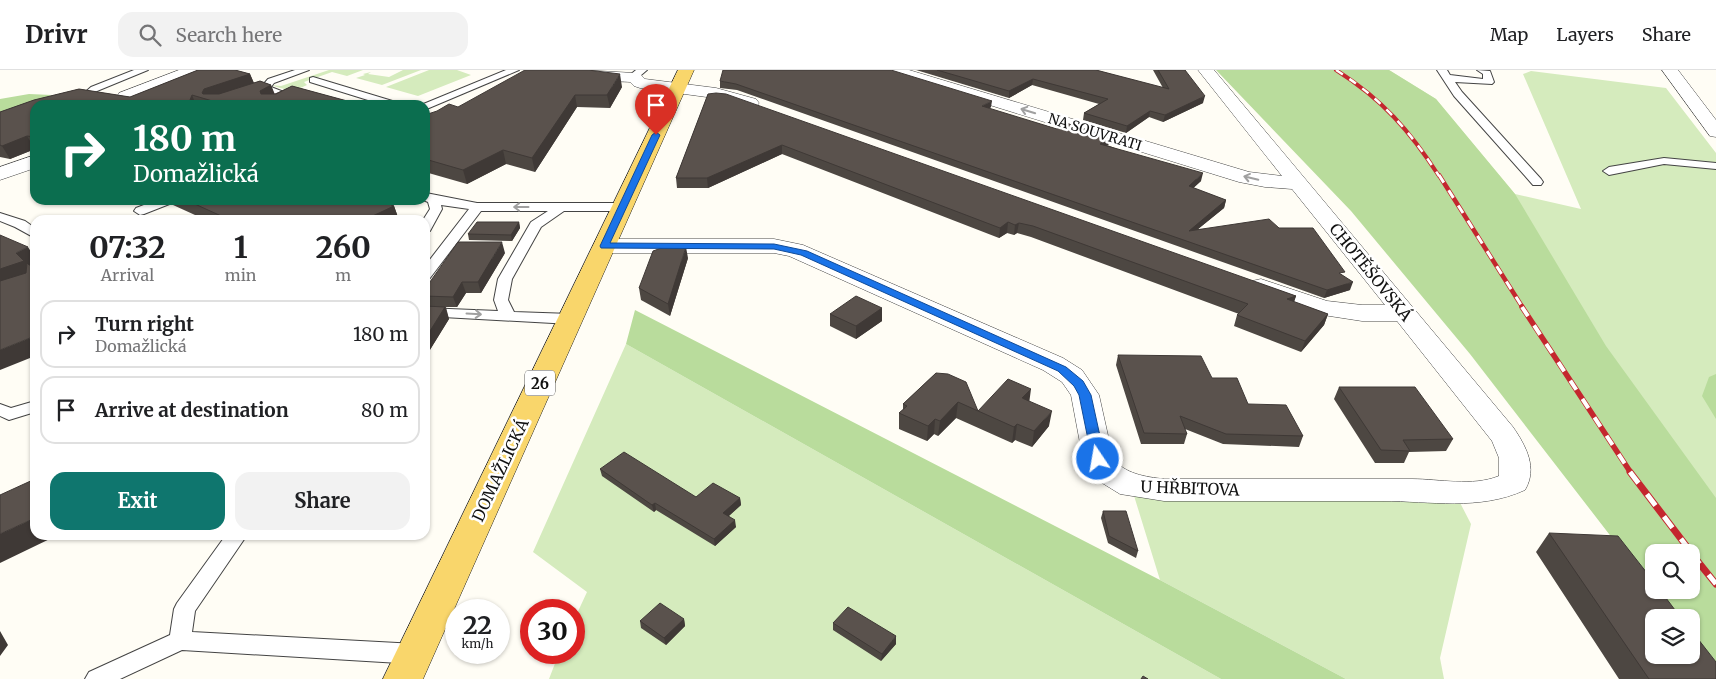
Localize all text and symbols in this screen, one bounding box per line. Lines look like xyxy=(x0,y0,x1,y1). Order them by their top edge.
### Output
search box xyxy=(118,12,468,57)
text: Drivr xyxy=(25,19,88,50)
icon: search xyxy=(136,21,164,49)
text: Search here xyxy=(176,23,282,47)
text: Map xyxy=(1490,23,1528,46)
text: Layers xyxy=(1556,23,1614,46)
text: Share xyxy=(1642,23,1691,46)
pin xyxy=(635,84,677,135)
icon: arrive xyxy=(642,91,670,119)
one-way arrow xyxy=(1021,106,1037,116)
street label: NA SOUVRATI xyxy=(1046,109,1144,155)
text: 180 m xyxy=(133,117,236,161)
icon: right xyxy=(50,120,115,185)
text: Domažlická xyxy=(133,160,259,188)
one-way arrow xyxy=(1243,173,1259,182)
one-way arrow xyxy=(513,202,530,212)
street label: CHOTĚŠOVSKÁ xyxy=(1325,219,1417,326)
text: 07:32 xyxy=(89,228,166,266)
text: 1 xyxy=(234,228,248,266)
text: 260 xyxy=(316,228,371,266)
text: Arrival xyxy=(101,265,154,285)
text: min xyxy=(225,265,256,285)
text: m xyxy=(335,265,351,285)
one-way arrow xyxy=(465,309,481,319)
text: Turn right xyxy=(95,312,194,336)
icon: right xyxy=(52,320,80,348)
text: 180 m xyxy=(353,322,408,346)
text: Domažlická xyxy=(95,336,187,356)
road number: 26 xyxy=(525,370,555,396)
icon: arrive xyxy=(52,396,80,424)
text: Arrive at destination xyxy=(95,398,289,422)
text: 80 m xyxy=(361,398,408,422)
street label: DOMAŽLICKÁ xyxy=(467,415,533,525)
position arrow xyxy=(1071,432,1123,484)
button: Exit xyxy=(50,472,225,530)
button: Share xyxy=(235,472,410,530)
street label: U HŘBITOVA xyxy=(1140,476,1241,500)
map controls xyxy=(1645,544,1700,664)
button: search xyxy=(1645,544,1700,599)
speed limit sign: 30 xyxy=(520,599,585,664)
text: 22 xyxy=(463,609,492,641)
button: layers xyxy=(1645,609,1700,664)
text: km/h xyxy=(462,636,493,651)

